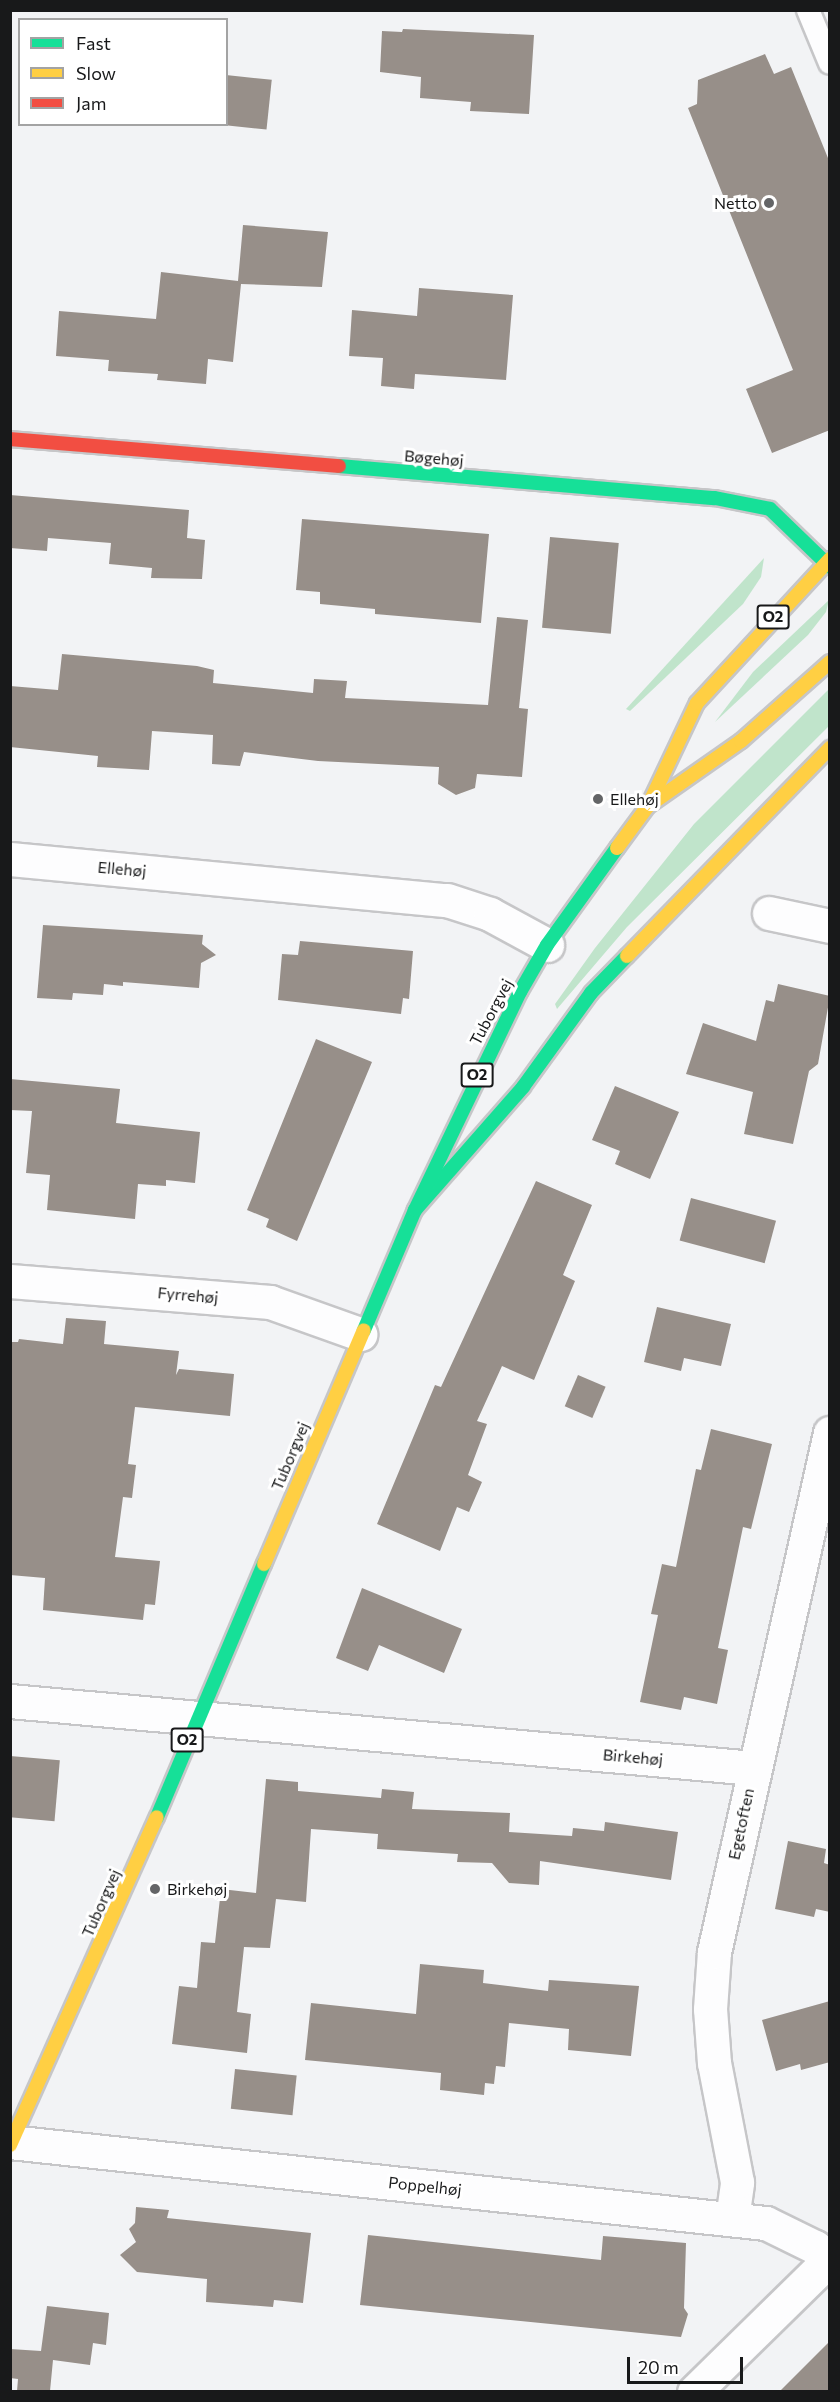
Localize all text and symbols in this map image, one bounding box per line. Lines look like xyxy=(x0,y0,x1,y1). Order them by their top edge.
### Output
legend xyxy=(18,18,228,126)
text: Fast xyxy=(76,32,111,54)
text: Slow xyxy=(76,62,116,84)
text: Jam xyxy=(76,92,106,114)
place label: Netto xyxy=(714,193,757,213)
marker: Netto xyxy=(762,196,776,210)
street label: Bøgehøj xyxy=(403,446,465,470)
road number: O2 xyxy=(756,605,790,629)
place label: Ellehøj xyxy=(610,789,659,809)
marker: Ellehøj xyxy=(591,792,605,806)
street label: Ellehøj xyxy=(97,857,147,881)
street label: Tuborgvej xyxy=(466,976,516,1048)
road number: O2 xyxy=(460,1063,494,1087)
street label: Fyrrehøj xyxy=(157,1283,219,1307)
street label: Tuborgvej xyxy=(267,1419,313,1493)
road number: O2 xyxy=(170,1728,204,1752)
street label: Birkehøj xyxy=(602,1745,664,1769)
street label: Egetoften xyxy=(724,1787,758,1861)
street label: Tuborgvej xyxy=(78,1866,124,1940)
place label: Birkehøj xyxy=(167,1879,227,1899)
marker: Birkehøj xyxy=(148,1882,162,1896)
street label: Poppelhøj xyxy=(387,2173,463,2199)
scale bar xyxy=(630,2345,746,2383)
text: 20 m xyxy=(638,2356,679,2378)

